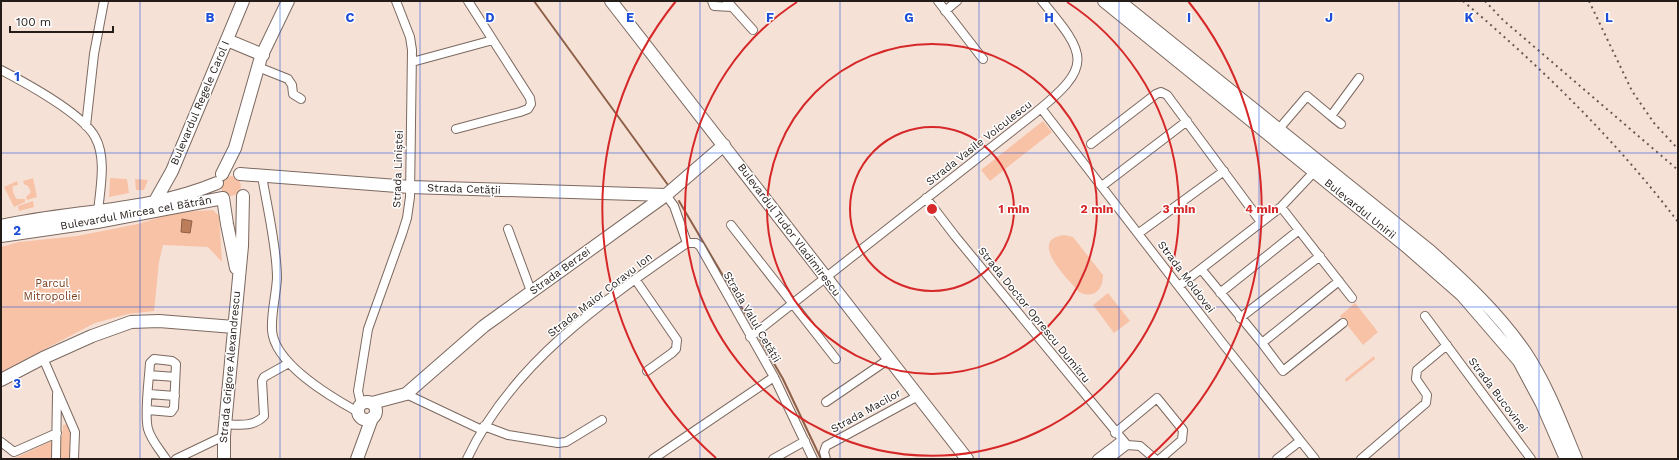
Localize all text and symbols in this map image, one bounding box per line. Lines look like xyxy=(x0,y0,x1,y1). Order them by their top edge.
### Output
scale bar xyxy=(10,8,113,34)
text: B xyxy=(206,10,215,25)
text: C xyxy=(346,10,355,25)
text: D xyxy=(485,10,495,25)
text: E xyxy=(626,10,634,25)
text: F xyxy=(766,10,774,25)
text: G xyxy=(904,10,914,25)
text: H xyxy=(1044,10,1054,25)
text: I xyxy=(1187,10,1191,25)
text: J xyxy=(1325,10,1333,25)
text: K xyxy=(1464,10,1474,25)
text: L xyxy=(1605,10,1613,25)
text: 100 m xyxy=(16,15,51,29)
street label: Bulevardul Regele Carol I xyxy=(168,39,232,167)
text: 1 xyxy=(14,69,20,84)
street label: Strada Vasile Voiculescu xyxy=(924,98,1034,188)
street label: Strada Liniștei xyxy=(390,130,406,208)
street label: Bulevardul Tudor Vladimirescu xyxy=(735,161,843,299)
street label: Bulevardul Unirii xyxy=(1322,176,1398,242)
street label: Strada Cetății xyxy=(427,181,501,197)
street label: Bulevardul Mircea cel Bătrân xyxy=(59,193,213,233)
centre of rings xyxy=(925,202,939,216)
text: 1 min xyxy=(999,202,1029,216)
text: 2 min xyxy=(1081,202,1113,216)
text: 3 min xyxy=(1163,202,1195,216)
text: 4 min xyxy=(1245,202,1279,216)
text: 2 xyxy=(13,223,21,238)
street label: Strada Moldovei xyxy=(1155,239,1217,316)
street label: Strada Doctor Oprescu Dumitru xyxy=(975,244,1093,386)
street label: Strada Berzei xyxy=(527,245,593,297)
street label: Strada Maior Coravu Ion xyxy=(545,250,655,340)
street label: Strada Valul Cetății xyxy=(721,269,783,365)
park label: Parcul Mitropoliei xyxy=(24,277,81,303)
street label: Strada Grigore Alexandrescu xyxy=(217,290,243,444)
street label: Strada Bucovinei xyxy=(1466,355,1530,435)
text: 3 xyxy=(13,376,21,391)
street label: Strada Macilor xyxy=(829,386,904,436)

